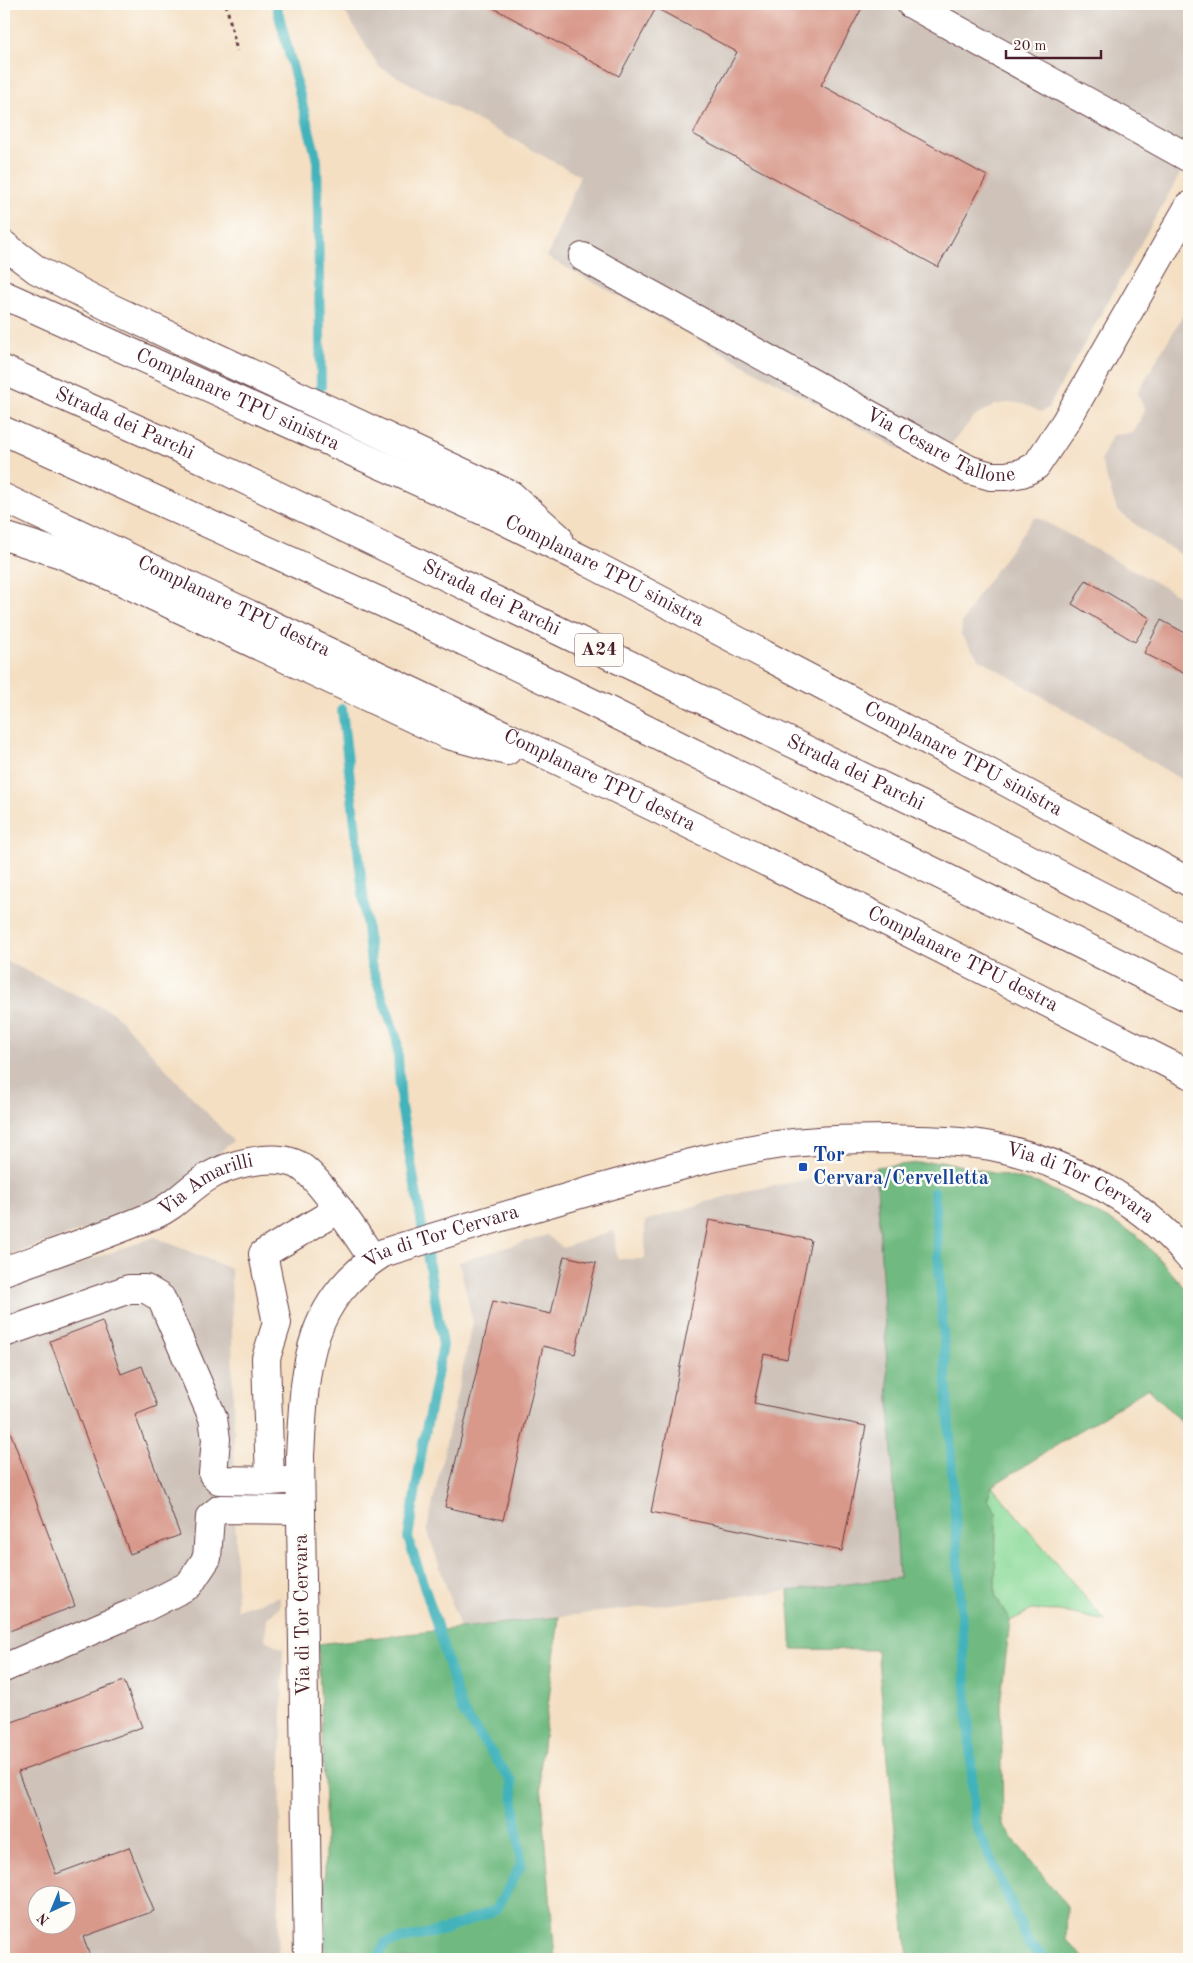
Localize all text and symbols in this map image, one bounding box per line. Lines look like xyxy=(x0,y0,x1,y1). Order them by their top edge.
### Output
scale bar xyxy=(1006,28,1100,60)
text: 20 m xyxy=(1013,39,1047,54)
street label: Complanare TPU sinistra xyxy=(132,346,343,455)
street label: Strada dei Parchi xyxy=(52,384,197,464)
street label: Via Cesare Tallone xyxy=(862,405,1017,487)
street label: Complanare TPU sinistra xyxy=(501,512,707,631)
street label: Complanare TPU destra xyxy=(134,553,333,661)
street label: Strada dei Parchi xyxy=(419,557,563,640)
road number: A24 xyxy=(575,634,623,666)
street label: Complanare TPU sinistra xyxy=(861,699,1065,821)
street label: Complanare TPU destra xyxy=(500,726,699,836)
street label: Strada dei Parchi xyxy=(783,732,927,815)
street label: Complanare TPU destra xyxy=(864,903,1061,1016)
street label: Via di Tor Cervara xyxy=(1004,1140,1158,1228)
place label: Tor Cervara/Cervelletta xyxy=(813,1146,989,1189)
street label: Via Amarilli xyxy=(156,1151,255,1220)
marker: Tor Cervara/Cervelletta xyxy=(797,1161,809,1173)
street label: Via di Tor Cervara xyxy=(360,1202,521,1273)
street label: Via di Tor Cervara xyxy=(292,1534,314,1696)
north arrow xyxy=(28,1886,78,1936)
text: N xyxy=(35,1910,52,1927)

